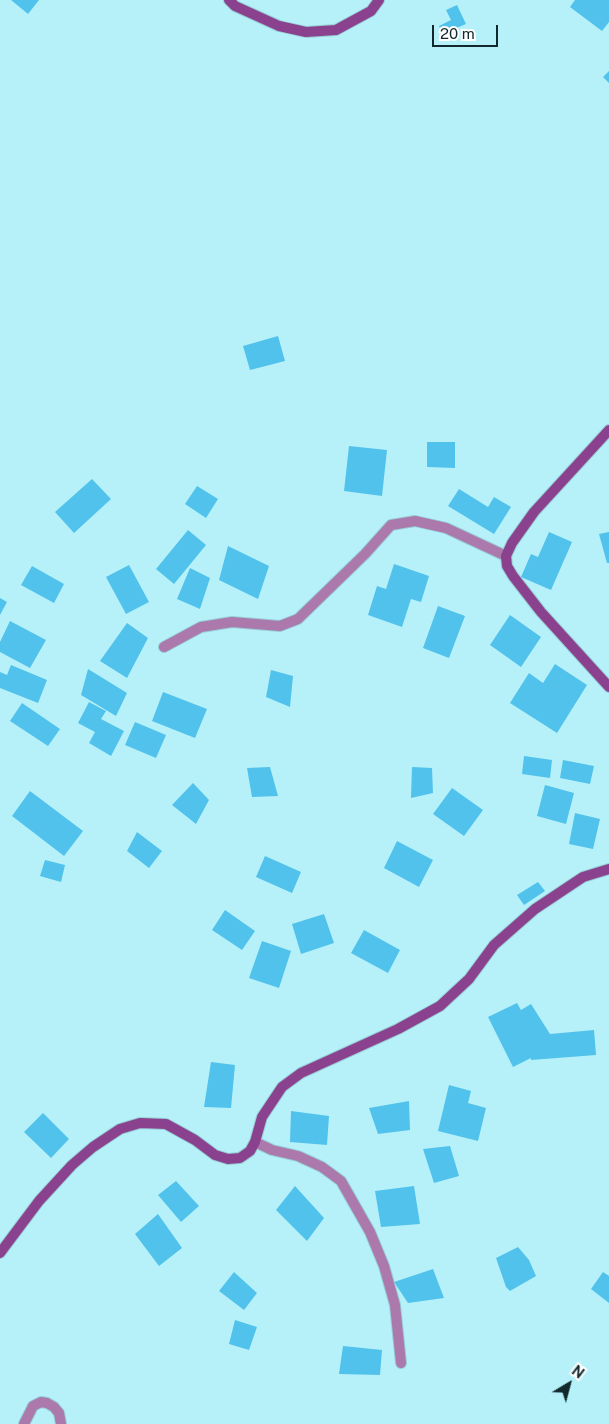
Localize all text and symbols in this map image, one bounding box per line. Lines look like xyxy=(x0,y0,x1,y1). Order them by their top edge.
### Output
scale bar xyxy=(434,15,500,47)
text: 20 m xyxy=(440,25,475,42)
north arrow xyxy=(544,1359,594,1409)
text: N xyxy=(569,1362,587,1382)

